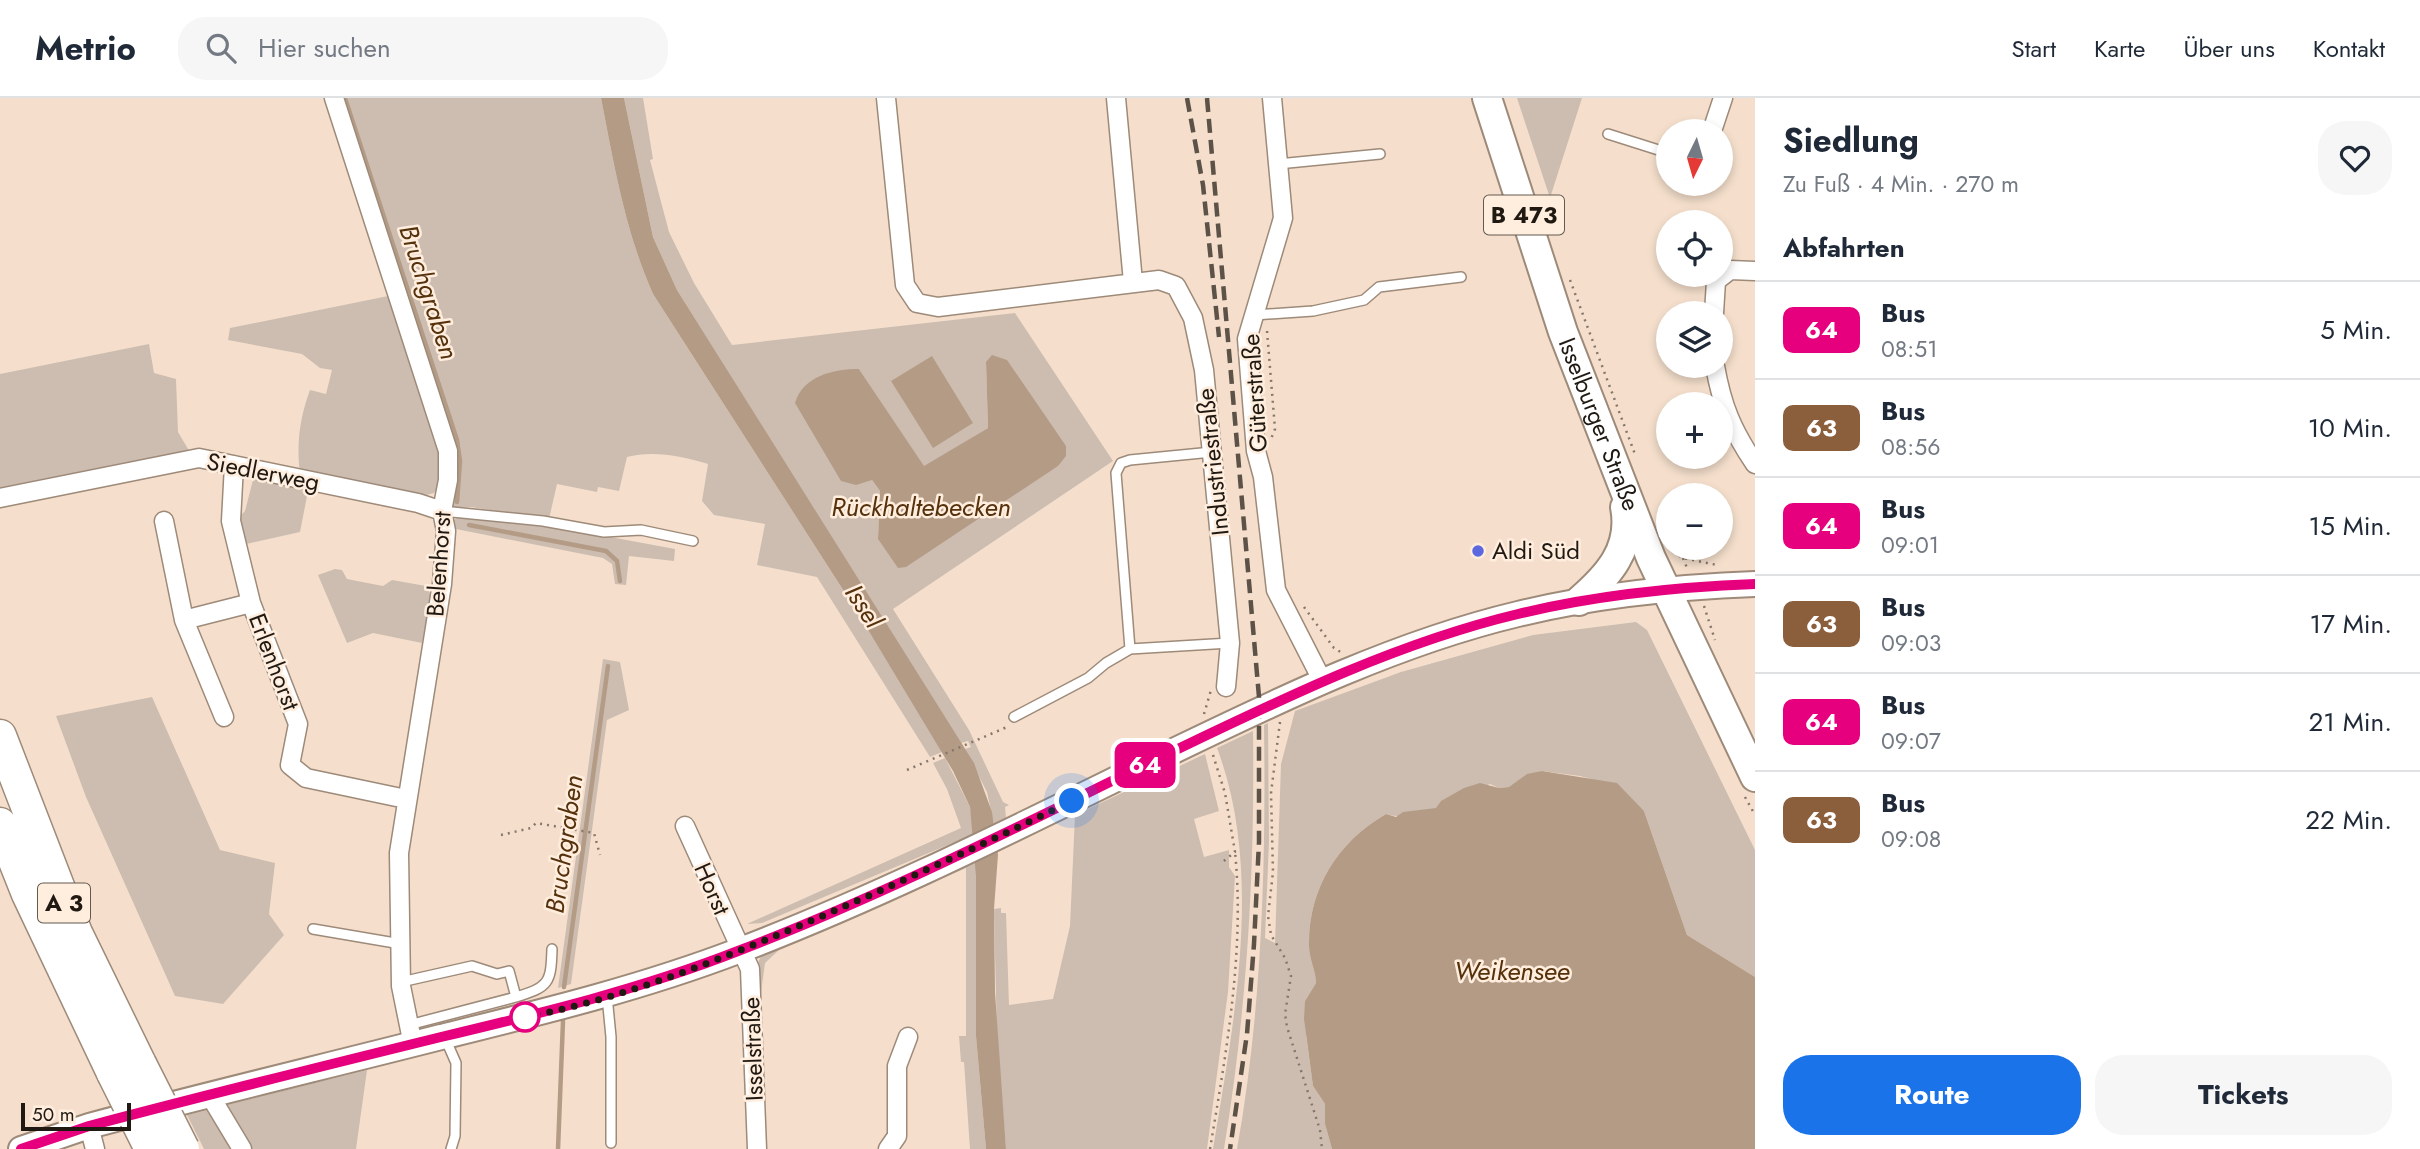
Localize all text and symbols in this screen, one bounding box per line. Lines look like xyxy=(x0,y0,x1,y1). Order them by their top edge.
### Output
search box xyxy=(178,17,668,80)
text: Metrio xyxy=(35,25,136,72)
icon: search xyxy=(202,29,240,67)
text: Hier suchen xyxy=(258,29,391,67)
text: Start xyxy=(2012,31,2056,66)
text: Karte xyxy=(2094,31,2145,66)
text: Über uns xyxy=(2183,31,2275,66)
text: Kontakt xyxy=(2313,31,2385,66)
text: Siedlung xyxy=(1783,117,1919,164)
north arrow xyxy=(1656,119,1732,196)
map controls xyxy=(1656,119,1733,560)
button: heart xyxy=(2318,121,2392,195)
text: Zu Fuß · 4 Min. · 270 m xyxy=(1783,167,2019,201)
road number: B 473 xyxy=(1484,196,1564,234)
button: locate xyxy=(1656,210,1733,287)
water label: Bruchgraben xyxy=(389,220,469,364)
text: Abfahrten xyxy=(1783,229,1905,267)
text: Bus xyxy=(1881,294,1925,332)
button: layers xyxy=(1656,301,1733,378)
text: 5 Min. xyxy=(2320,311,2392,349)
text: 64 xyxy=(1805,312,1838,347)
street label: Isselburger Straße xyxy=(1550,332,1649,516)
text: 08:51 xyxy=(1881,332,1938,366)
street label: Güterstraße xyxy=(1233,333,1276,453)
street label: Industriestraße xyxy=(1187,387,1238,538)
button: + xyxy=(1656,392,1733,469)
text: Bus xyxy=(1881,392,1925,430)
text: 10 Min. xyxy=(2308,409,2392,447)
text: 63 xyxy=(1806,410,1837,445)
text: 08:56 xyxy=(1881,430,1940,464)
street label: Siedlerweg xyxy=(204,443,323,500)
button: − xyxy=(1656,483,1733,560)
water label: Rückhaltebecken xyxy=(831,488,1011,526)
text: Bus xyxy=(1881,490,1925,528)
text: 15 Min. xyxy=(2309,507,2392,545)
text: 64 xyxy=(1805,508,1838,543)
street label: Belenhorst xyxy=(417,510,460,618)
text: 09:01 xyxy=(1881,528,1939,562)
place label: Aldi Süd xyxy=(1492,533,1580,568)
marker: Aldi Süd xyxy=(1470,543,1486,559)
water label: Issel xyxy=(836,577,893,636)
text: Bus xyxy=(1881,588,1925,626)
text: 17 Min. xyxy=(2310,605,2392,643)
text: 63 xyxy=(1806,606,1837,641)
street label: Erlenhorst xyxy=(240,608,309,716)
text: 09:03 xyxy=(1881,626,1941,660)
text: Bus xyxy=(1881,686,1925,724)
text: 21 Min. xyxy=(2308,703,2392,741)
text: 64 xyxy=(1805,704,1838,739)
text: 09:07 xyxy=(1881,724,1941,758)
line badge: 64 xyxy=(1114,742,1176,788)
text: 64 xyxy=(1129,747,1161,782)
water label: Bruchgraben xyxy=(535,772,593,916)
your location xyxy=(1054,783,1089,818)
text: Bus xyxy=(1881,784,1925,822)
text: 22 Min. xyxy=(2305,801,2392,839)
text: 63 xyxy=(1806,802,1837,837)
text: 09:08 xyxy=(1881,822,1941,856)
street label: Horst xyxy=(686,857,740,921)
road number: A 3 xyxy=(38,884,90,922)
water label: Weikensee xyxy=(1454,952,1570,990)
street label: Isselstraße xyxy=(733,996,772,1102)
unlabelled marker xyxy=(510,1002,540,1032)
button: Route xyxy=(1783,1055,2081,1135)
button: Tickets xyxy=(2095,1055,2392,1135)
scale bar xyxy=(21,1100,131,1132)
text: 50 m xyxy=(32,1101,75,1128)

